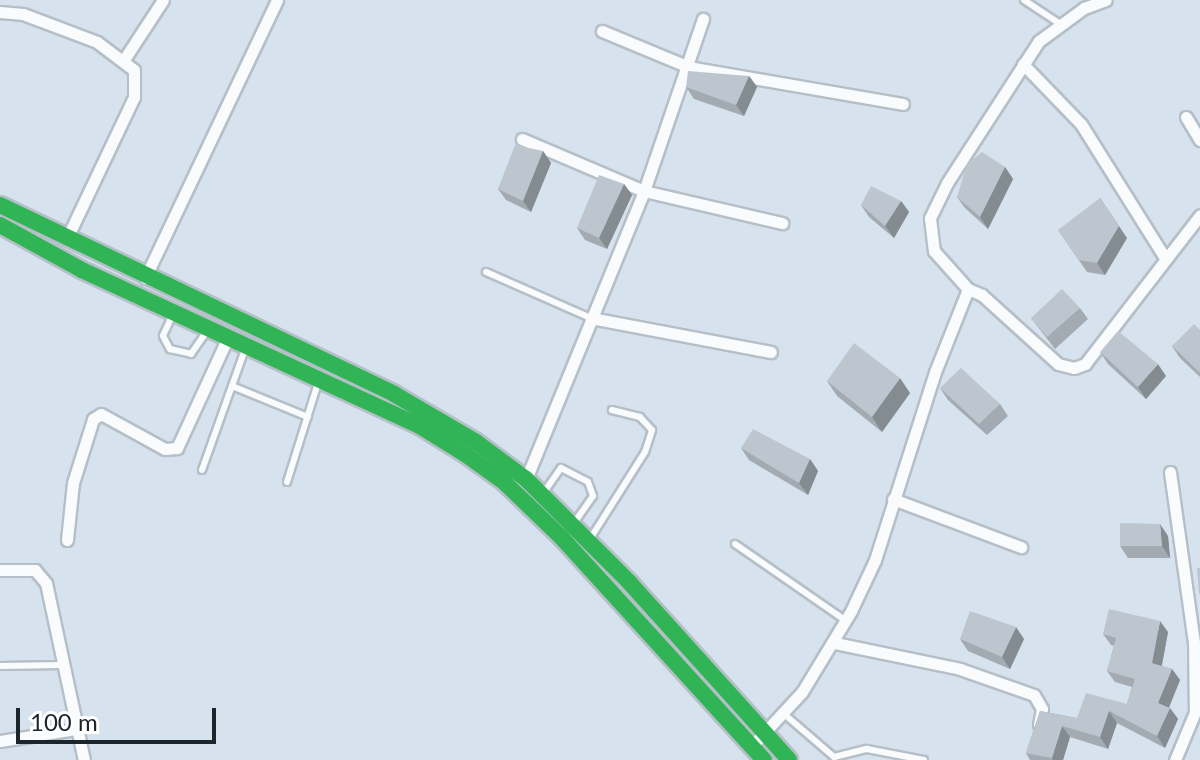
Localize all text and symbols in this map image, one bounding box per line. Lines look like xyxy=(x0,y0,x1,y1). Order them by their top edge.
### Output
scale bar xyxy=(20,692,220,742)
text: 100 m xyxy=(30,707,98,736)

